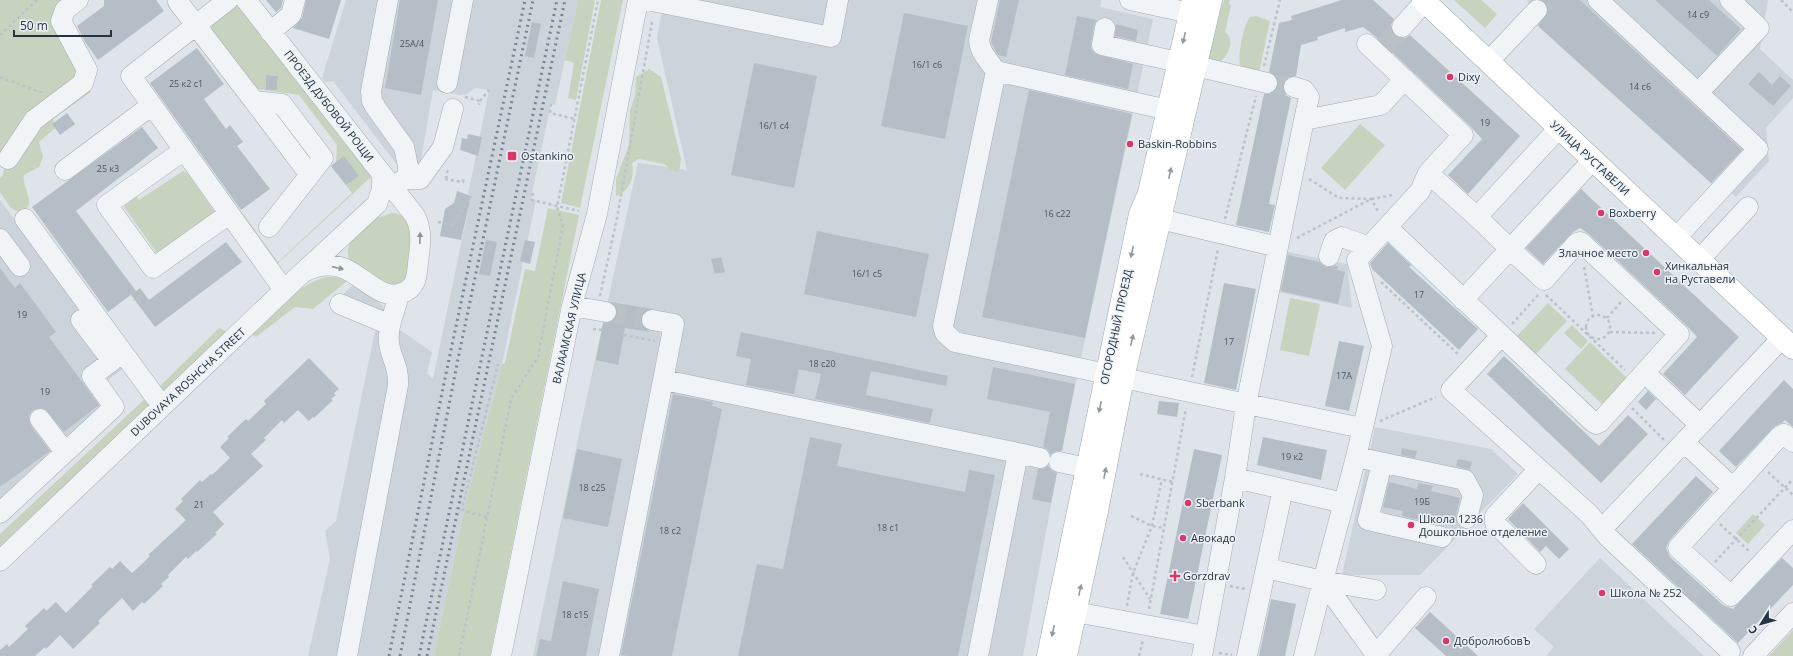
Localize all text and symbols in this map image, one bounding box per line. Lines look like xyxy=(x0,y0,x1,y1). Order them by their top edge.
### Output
house number: 14 с9 xyxy=(1687,8,1709,21)
scale bar xyxy=(14,12,111,38)
text: 50 m xyxy=(20,17,48,34)
one-way arrow xyxy=(1181,32,1187,44)
house number: 25А/4 xyxy=(400,37,424,50)
street label: ПРОЕЗД ДУБОВОЙ РОЩИ xyxy=(281,47,378,164)
house number: 16/1 с6 xyxy=(912,58,942,71)
place label: Dixy xyxy=(1458,69,1481,84)
marker: Dixy xyxy=(1445,72,1455,82)
house number: 25 к2 с1 xyxy=(169,77,203,90)
house number: 14 с6 xyxy=(1629,80,1651,93)
house number: 19 xyxy=(1480,116,1490,129)
street label: УЛИЦА РУСТАВЕЛИ xyxy=(1547,117,1633,198)
house number: 16/1 с4 xyxy=(759,119,789,132)
place label: Baskin-Robbins xyxy=(1138,136,1217,151)
marker: Baskin-Robbins xyxy=(1125,139,1135,149)
place label: Ostankino xyxy=(521,148,574,163)
marker: Ostankino xyxy=(506,150,518,162)
house number: 25 к3 xyxy=(97,162,119,175)
one-way arrow xyxy=(1168,167,1174,179)
place label: Boxberry xyxy=(1609,205,1656,220)
house number: 16 с22 xyxy=(1043,207,1071,220)
marker: Boxberry xyxy=(1596,208,1606,218)
one-way arrow xyxy=(417,231,423,244)
place label: Злачное место xyxy=(1559,245,1638,260)
one-way arrow xyxy=(1129,246,1135,258)
marker: Злачное место xyxy=(1641,248,1651,258)
place label: Хинкальная на Руставели xyxy=(1665,258,1735,286)
one-way arrow xyxy=(331,265,344,271)
house number: 16/1 с5 xyxy=(852,267,882,280)
street label: ОГОРОДНЫЙ ПРОЕЗД xyxy=(1096,267,1135,386)
marker: Хинкальная на Руставели xyxy=(1652,267,1662,277)
street label: ВАЛААМСКАЯ УЛИЦА xyxy=(548,271,589,385)
house number: 17 xyxy=(1414,288,1424,301)
house number: 19 xyxy=(17,308,27,321)
street label: DUBOVAYA ROSHCHA STREET xyxy=(127,324,249,439)
one-way arrow xyxy=(1129,333,1135,345)
house number: 17 xyxy=(1224,335,1234,348)
house number: 18 с20 xyxy=(808,357,836,370)
house number: 17А xyxy=(1336,369,1352,382)
house number: 19 xyxy=(40,385,50,398)
one-way arrow xyxy=(1096,400,1102,413)
house number: 19 к2 xyxy=(1281,450,1303,463)
one-way arrow xyxy=(1102,466,1108,479)
house number: 18 с25 xyxy=(578,481,606,494)
place label: Sberbank xyxy=(1196,495,1245,510)
house number: 19Б xyxy=(1414,495,1430,508)
house number: 21 xyxy=(194,498,204,511)
marker: Sberbank xyxy=(1183,498,1193,508)
place label: Школа 1236 Дошкольное отделение xyxy=(1419,511,1548,539)
marker: Школа 1236 Дошкольное отделение xyxy=(1406,520,1416,530)
house number: 18 с1 xyxy=(877,521,899,534)
house number: 18 с2 xyxy=(659,524,681,537)
place label: Авокадо xyxy=(1191,530,1236,545)
marker: Авокадо xyxy=(1178,533,1188,543)
place label: Gorzdrav xyxy=(1183,568,1231,583)
marker: Gorzdrav xyxy=(1170,571,1180,581)
one-way arrow xyxy=(1077,584,1083,597)
place label: Школа № 252 xyxy=(1610,585,1682,600)
marker: Школа № 252 xyxy=(1597,588,1607,598)
north arrow xyxy=(1741,604,1781,644)
house number: 18 с15 xyxy=(561,608,589,621)
text: С xyxy=(1745,623,1761,638)
one-way arrow xyxy=(1049,624,1055,637)
place label: ДобролюбовЪ xyxy=(1454,633,1530,648)
marker: ДобролюбовЪ xyxy=(1441,636,1451,646)

